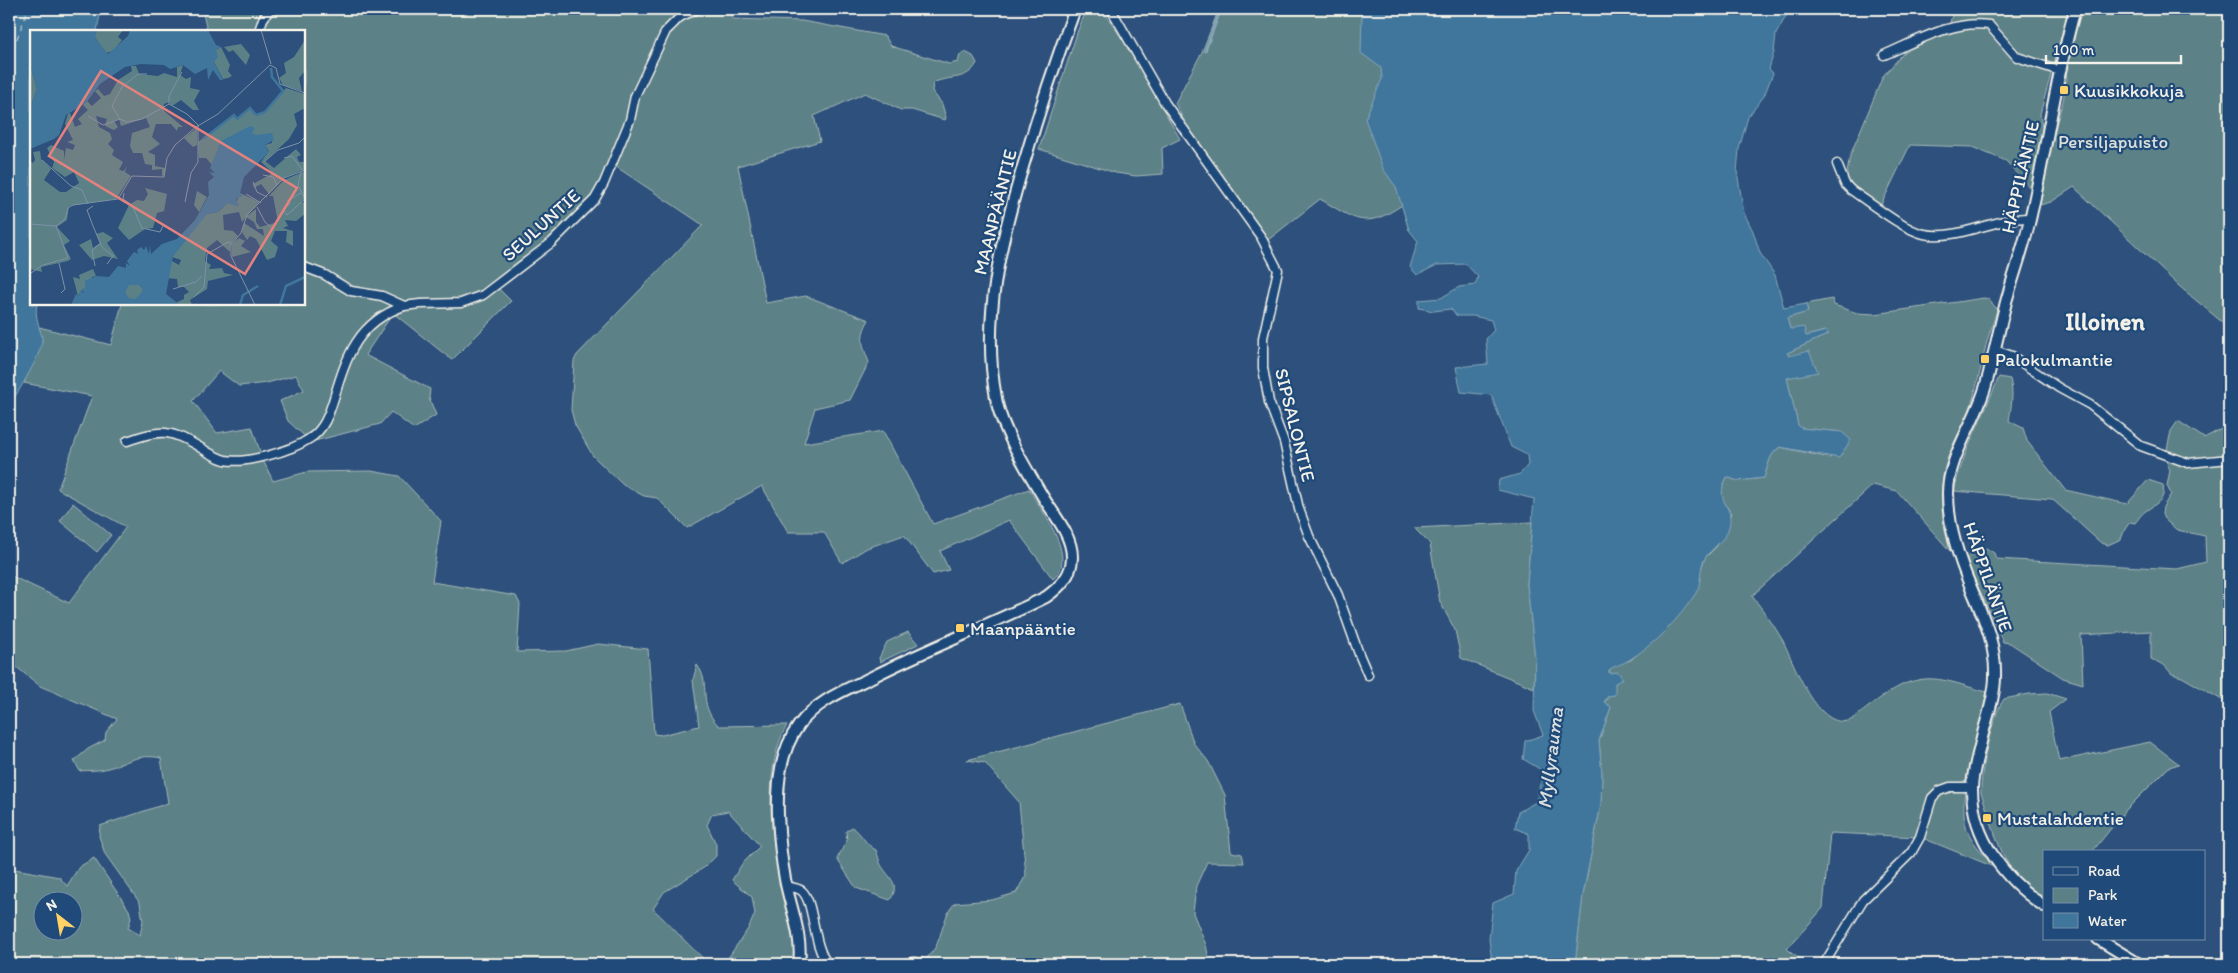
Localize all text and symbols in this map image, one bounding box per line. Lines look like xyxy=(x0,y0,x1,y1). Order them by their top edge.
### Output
inset map xyxy=(30,30,305,305)
scale bar xyxy=(2046,32,2180,64)
text: 100 m xyxy=(2053,41,2095,59)
place label: Kuusikkokuja xyxy=(2074,79,2184,102)
marker: Kuusikkokuja xyxy=(2058,84,2070,96)
street label: HÄPPILÄNTIE xyxy=(1996,118,2044,236)
park label: Persiljapuisto xyxy=(2058,130,2168,153)
street label: MAANPÄÄNTIE xyxy=(968,146,1022,277)
street label: SEULUNTIE xyxy=(497,184,585,266)
district label: Illoinen xyxy=(2065,307,2145,336)
place label: Palokulmantie xyxy=(1995,348,2113,371)
marker: Palokulmantie xyxy=(1979,353,1991,365)
street label: SIPSALONTIE xyxy=(1270,366,1320,484)
street label: HÄPPILÄNTIE xyxy=(1958,519,2018,635)
place label: Maanpääntie xyxy=(970,617,1076,640)
marker: Maanpääntie xyxy=(954,622,966,634)
water label: Myllyrauma xyxy=(1532,705,1568,810)
place label: Mustalahdentie xyxy=(1997,807,2124,830)
marker: Mustalahdentie xyxy=(1981,812,1993,824)
legend xyxy=(2043,850,2206,940)
text: Road xyxy=(2088,862,2121,880)
text: Park xyxy=(2088,886,2118,904)
north arrow xyxy=(32,890,82,940)
text: N xyxy=(43,896,60,915)
text: Water xyxy=(2088,912,2127,930)

